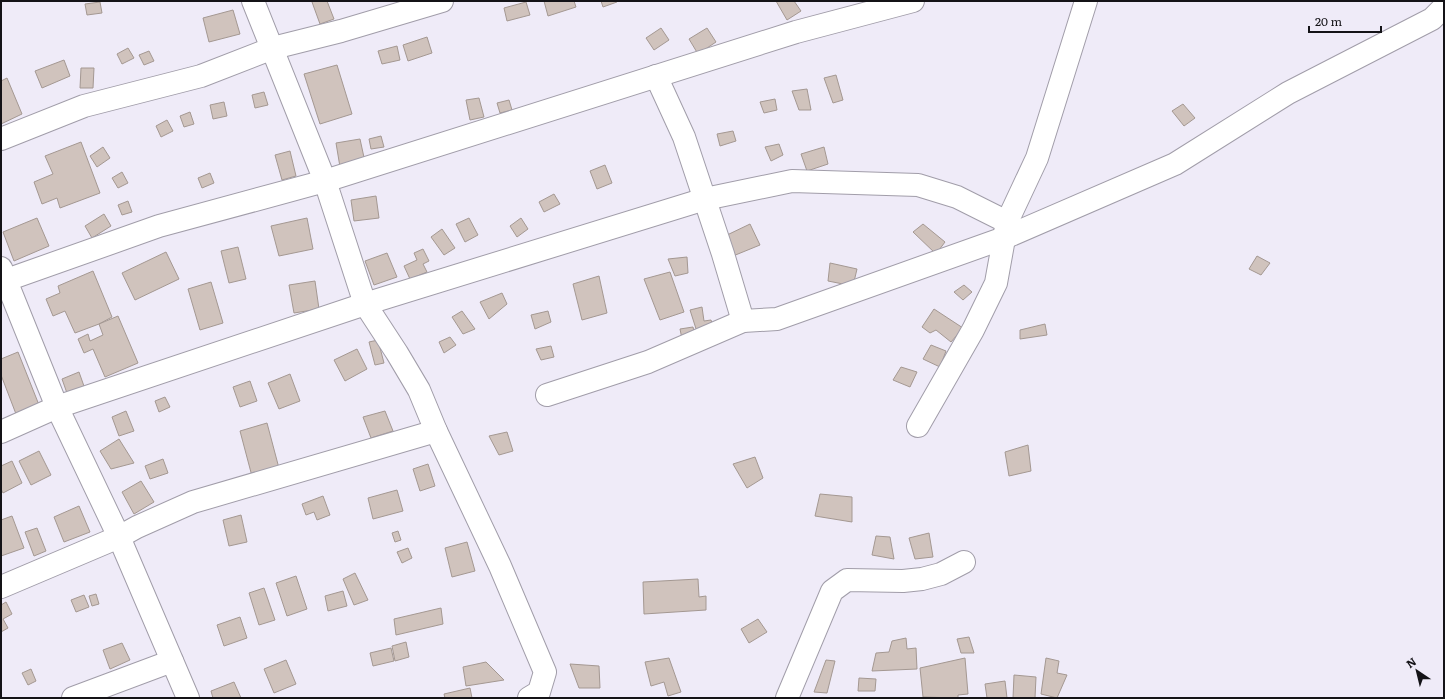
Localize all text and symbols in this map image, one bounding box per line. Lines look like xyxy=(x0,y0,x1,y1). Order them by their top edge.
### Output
scale bar xyxy=(1309,8,1381,34)
text: 20 m xyxy=(1315,12,1342,30)
north arrow xyxy=(1397,651,1437,691)
text: N xyxy=(1402,653,1419,671)

